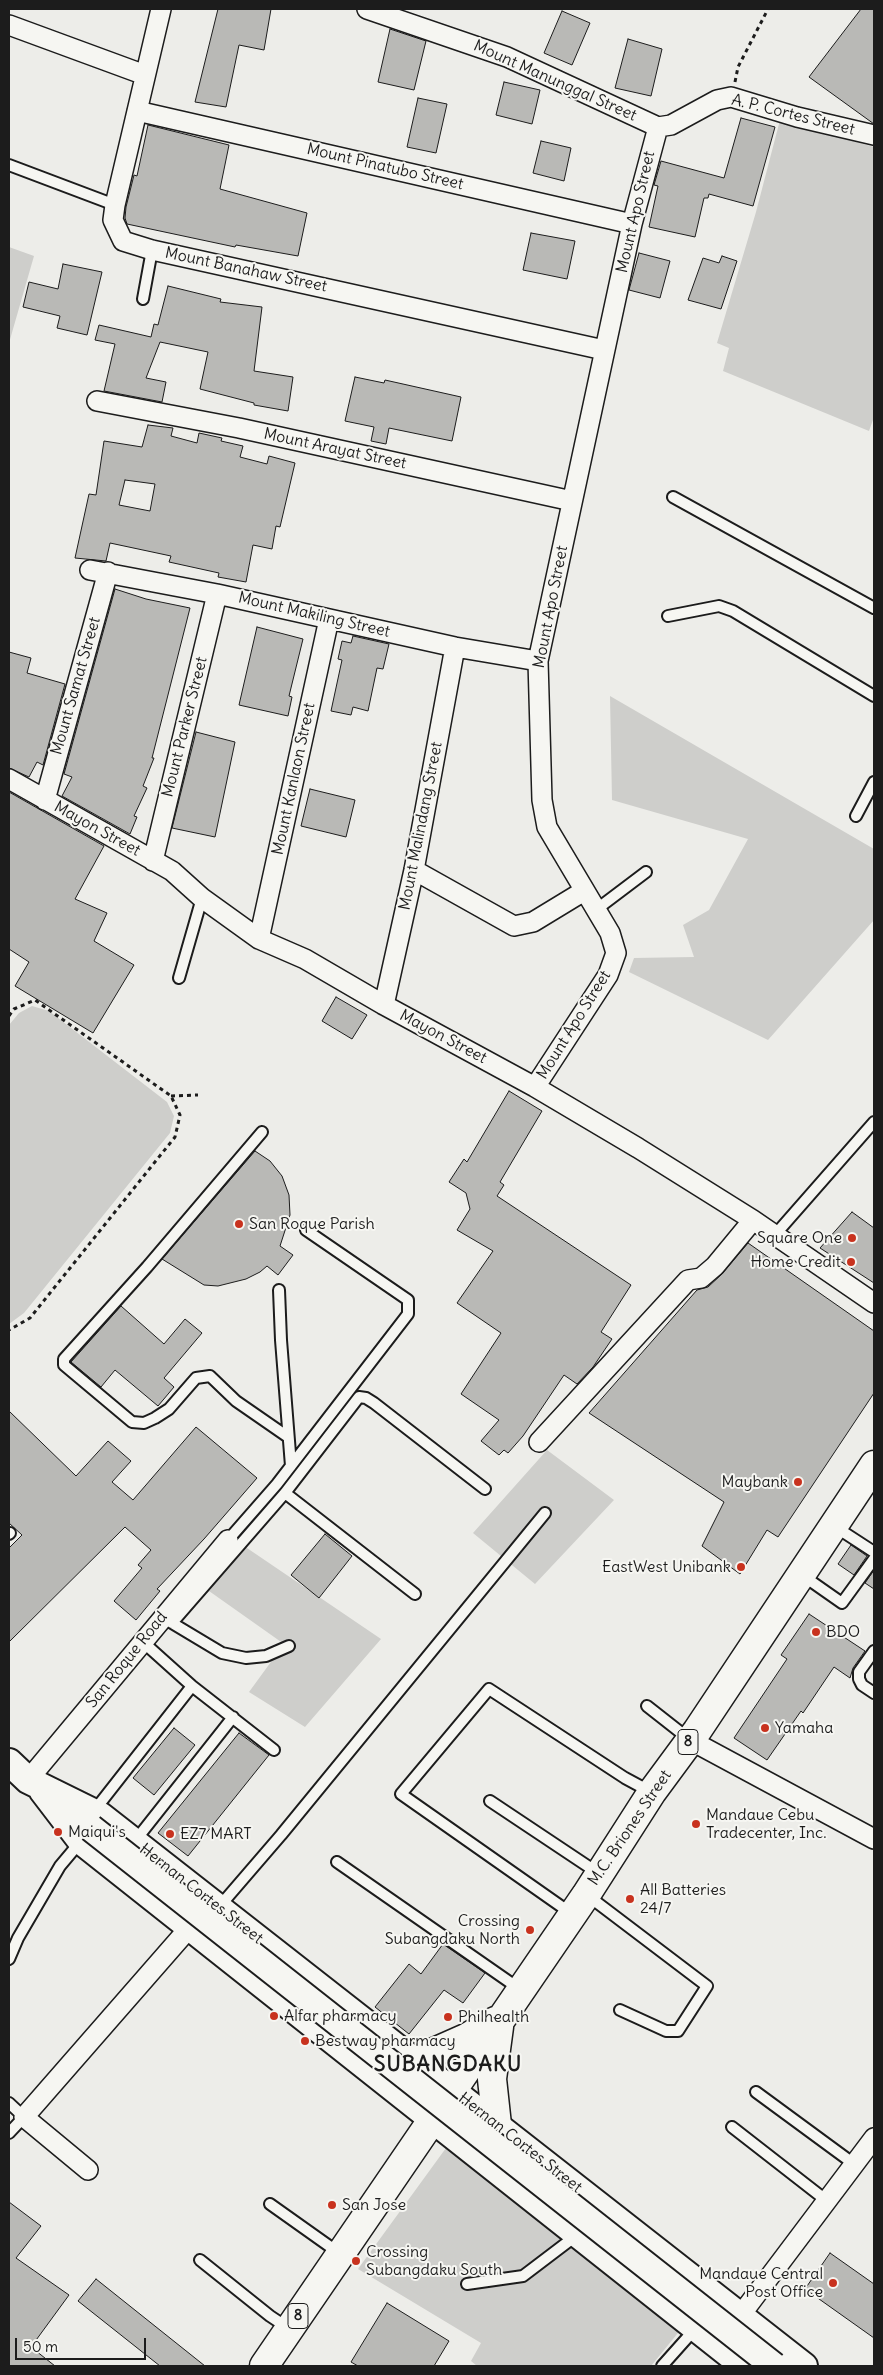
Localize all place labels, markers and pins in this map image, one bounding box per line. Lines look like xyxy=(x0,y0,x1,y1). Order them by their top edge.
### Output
place label: San Roque Parish xyxy=(249,1214,375,1234)
marker: San Roque Parish xyxy=(233,1218,245,1230)
place label: Square One xyxy=(757,1228,842,1248)
marker: Square One xyxy=(846,1232,858,1244)
place label: Home Credit xyxy=(751,1252,841,1272)
marker: Home Credit xyxy=(845,1256,857,1268)
place label: Maybank xyxy=(722,1472,788,1492)
marker: Maybank xyxy=(792,1476,804,1488)
place label: EastWest Unibank xyxy=(602,1557,731,1577)
marker: EastWest Unibank xyxy=(735,1561,747,1573)
place label: BDO xyxy=(826,1622,860,1642)
marker: BDO xyxy=(810,1626,822,1638)
place label: Yamaha xyxy=(775,1718,833,1738)
marker: Yamaha xyxy=(759,1722,771,1734)
place label: Mandaue Cebu Tradecenter, Inc. xyxy=(706,1805,826,1843)
marker: Mandaue Cebu Tradecenter, Inc. xyxy=(690,1818,702,1830)
place label: Maiqui's xyxy=(68,1822,126,1842)
place label: EZ7 MART xyxy=(180,1824,252,1844)
marker: Maiqui's xyxy=(52,1826,64,1838)
marker: EZ7 MART xyxy=(164,1828,176,1840)
place label: All Batteries 24/7 xyxy=(640,1880,726,1918)
marker: All Batteries 24/7 xyxy=(624,1893,636,1905)
place label: Crossing Subangdaku North xyxy=(385,1911,520,1949)
marker: Crossing Subangdaku North xyxy=(524,1924,536,1936)
place label: Alfar pharmacy xyxy=(284,2006,397,2026)
place label: Philhealth xyxy=(458,2007,529,2027)
marker: Alfar pharmacy xyxy=(268,2010,280,2022)
marker: Philhealth xyxy=(442,2011,454,2023)
place label: Bestway pharmacy xyxy=(315,2031,456,2051)
marker: Bestway pharmacy xyxy=(299,2035,311,2047)
place label: San Jose xyxy=(342,2195,406,2215)
marker: San Jose xyxy=(326,2199,338,2211)
place label: Crossing Subangdaku South xyxy=(366,2242,502,2280)
marker: Crossing Subangdaku South xyxy=(350,2255,362,2267)
place label: Mandaue Central Post Office xyxy=(699,2264,823,2302)
marker: Mandaue Central Post Office xyxy=(827,2277,839,2289)

